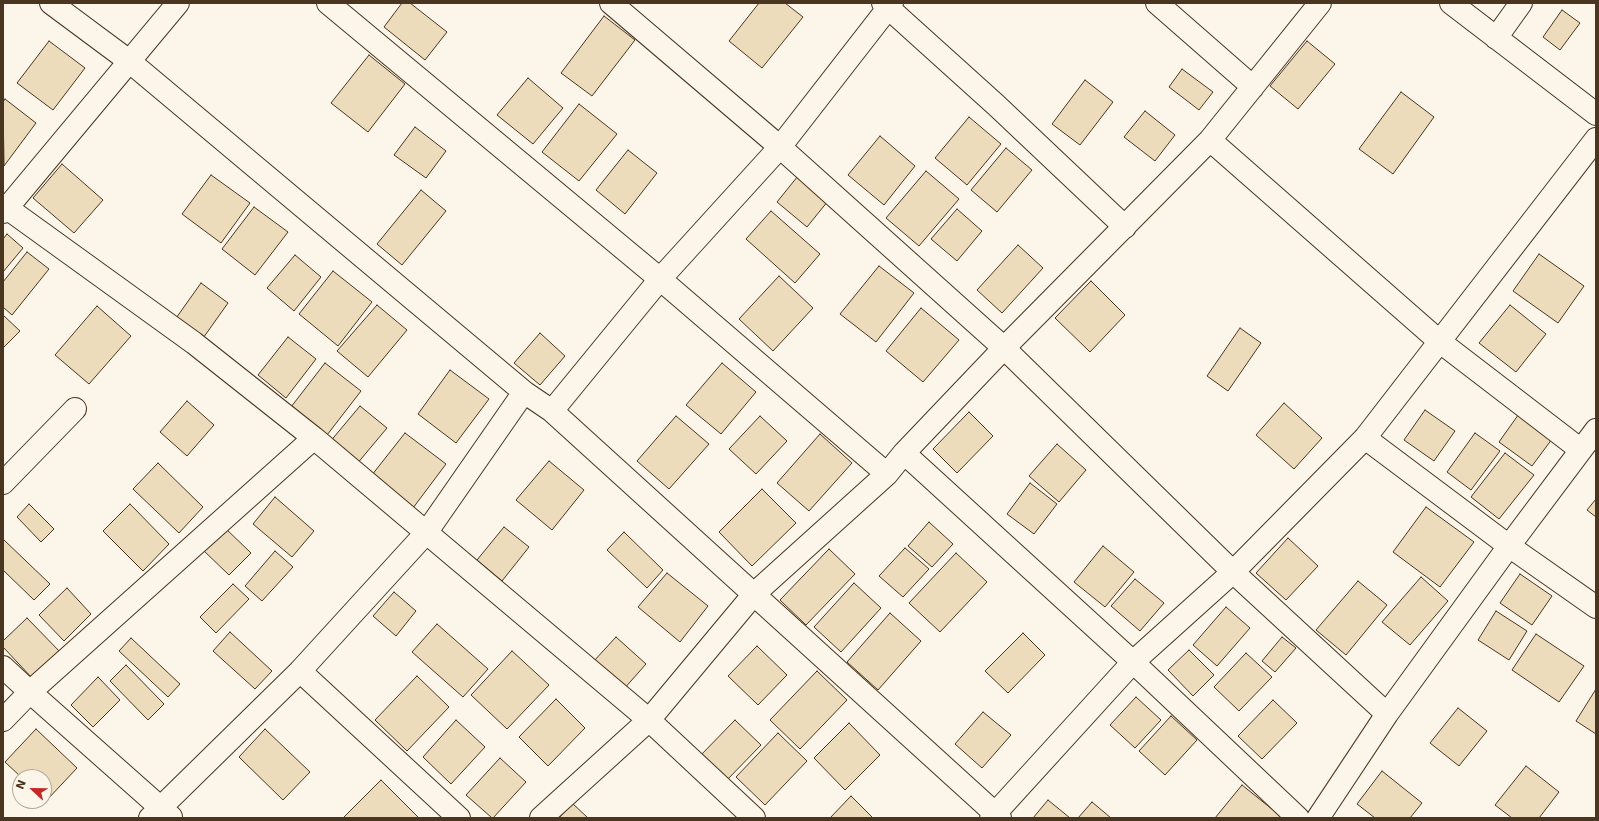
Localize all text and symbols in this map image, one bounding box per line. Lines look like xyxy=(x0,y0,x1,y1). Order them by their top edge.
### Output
north arrow xyxy=(12,769,52,809)
text: N xyxy=(14,778,29,791)

